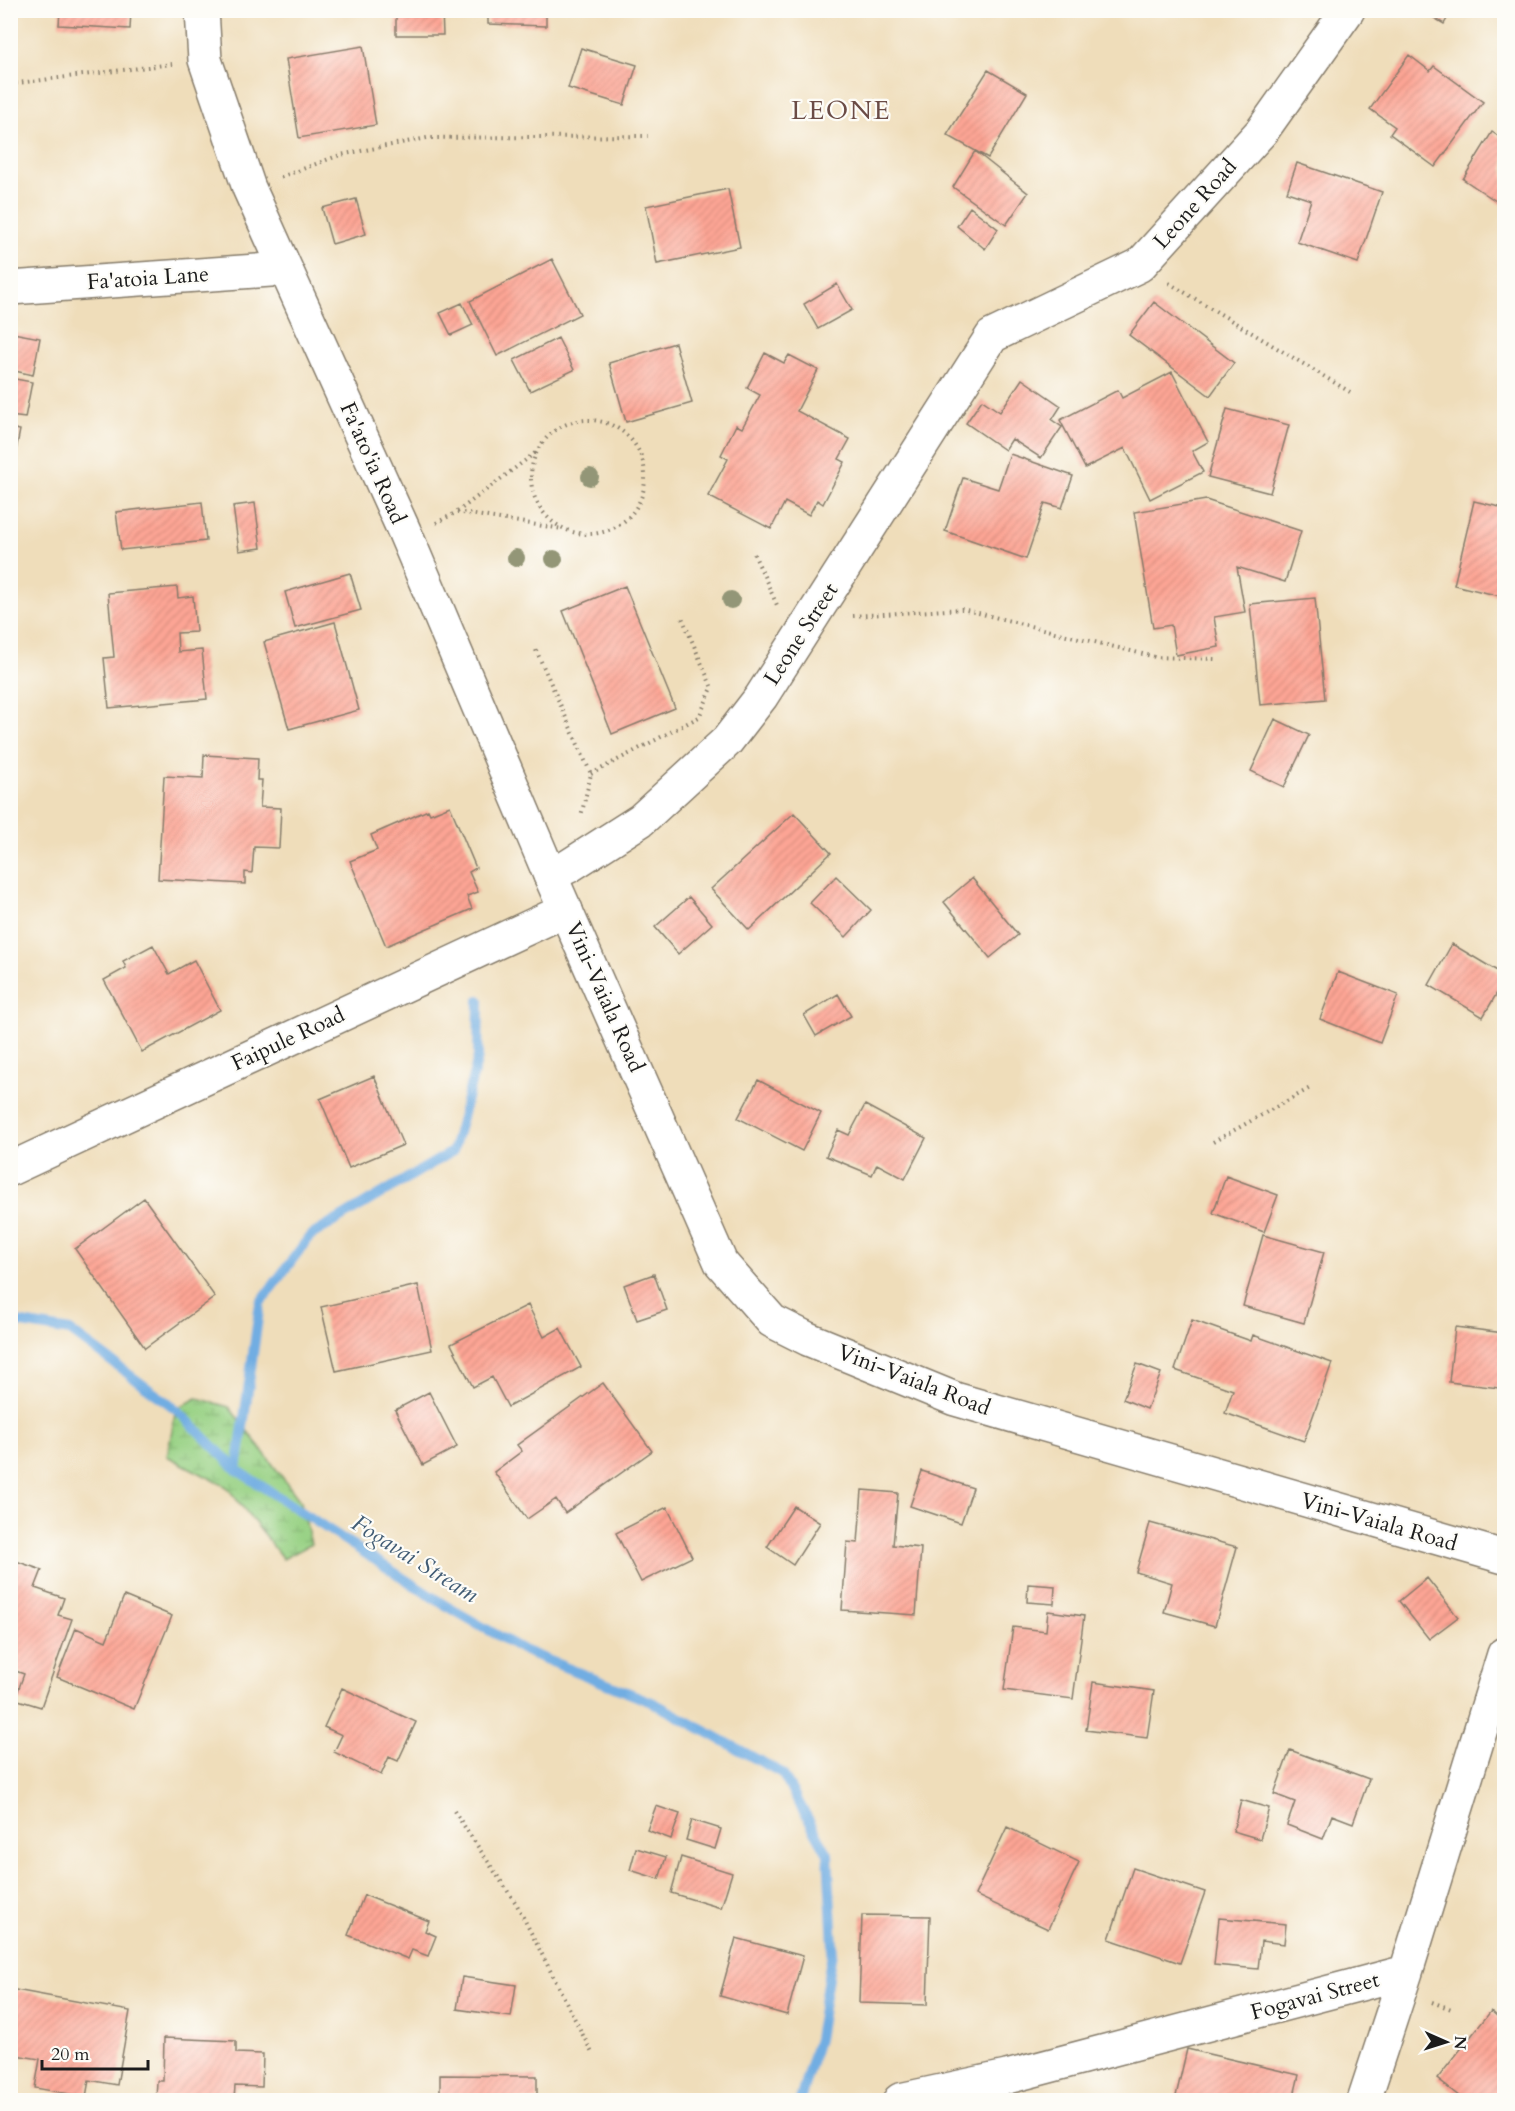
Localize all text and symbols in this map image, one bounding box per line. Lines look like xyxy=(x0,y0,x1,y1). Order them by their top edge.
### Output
district label: LEONE xyxy=(791,93,891,128)
street label: Leone Road xyxy=(1146,152,1244,256)
street label: Fa'atoia Lane xyxy=(86,259,210,297)
street label: Fa'ato'ia Road xyxy=(333,397,413,529)
street label: Leone Street xyxy=(757,577,845,691)
street label: Vini-Vaiala Road xyxy=(558,917,652,1077)
street label: Faipule Road xyxy=(226,1000,350,1078)
street label: Vini-Vaiala Road xyxy=(833,1337,995,1423)
street label: Vini-Vaiala Road xyxy=(1297,1485,1461,1559)
water label: Fogavai Stream xyxy=(345,1507,485,1611)
street label: Fogavai Street xyxy=(1247,1964,1383,2028)
north arrow xyxy=(1416,2012,1476,2072)
scale bar xyxy=(42,2033,148,2071)
text: N xyxy=(1449,2035,1471,2050)
text: 20 m xyxy=(51,2042,90,2067)

